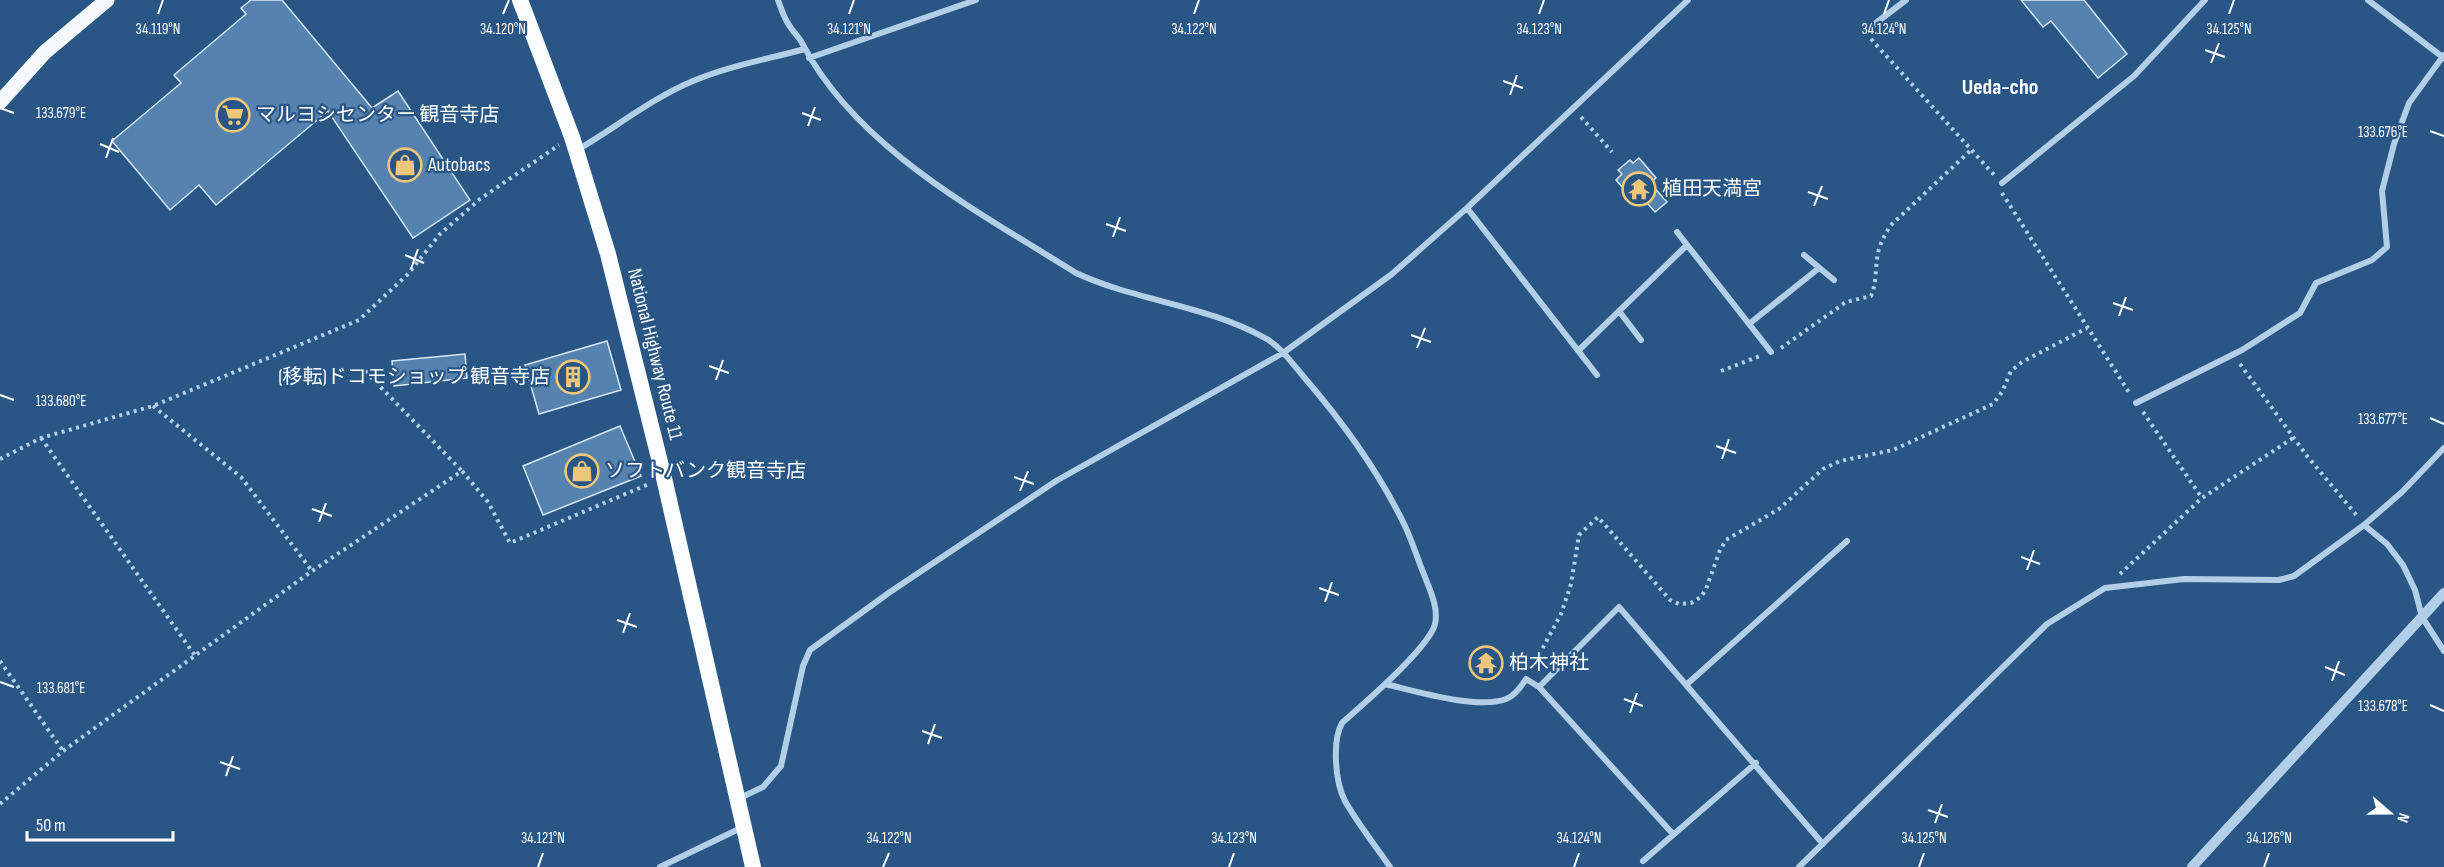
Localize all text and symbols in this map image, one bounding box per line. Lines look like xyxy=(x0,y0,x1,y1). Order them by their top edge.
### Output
text: 34.119°N xyxy=(136,20,180,39)
text: 34.120°N xyxy=(480,20,526,39)
text: 34.121°N xyxy=(827,20,871,39)
text: 34.122°N xyxy=(1171,20,1217,39)
text: 34.123°N xyxy=(1516,20,1562,39)
text: 34.124°N xyxy=(1862,20,1906,39)
text: 34.125°N xyxy=(2206,20,2252,39)
district label: Ueda-cho xyxy=(1962,74,2038,101)
supermarket icon: マルヨシセンター 観音寺店 xyxy=(215,97,251,133)
place label: マルヨシセンター 観音寺店 xyxy=(256,103,499,127)
text: 133.679°E xyxy=(36,104,86,123)
text: 133.676°E xyxy=(2358,123,2408,142)
shop icon: Autobacs xyxy=(387,147,423,183)
place label: Autobacs xyxy=(427,153,490,177)
temple icon: 植田天満宮 xyxy=(1621,171,1657,207)
place label: 植田天満宮 xyxy=(1662,177,1762,201)
street label: National Highway Route 11 xyxy=(622,266,688,442)
building icon: (移転)ドコモショップ 観音寺店 xyxy=(555,359,591,395)
place label: (移転)ドコモショップ 観音寺店 xyxy=(278,365,550,389)
text: 133.680°E xyxy=(36,392,86,411)
text: 133.677°E xyxy=(2358,410,2408,429)
shop icon: ソフトバンク観音寺店 xyxy=(564,453,600,489)
place label: ソフトバンク観音寺店 xyxy=(605,459,806,483)
temple icon: 柏木神社 xyxy=(1468,645,1504,681)
place label: 柏木神社 xyxy=(1509,651,1589,675)
text: 133.681°E xyxy=(37,679,85,698)
text: 133.678°E xyxy=(2358,697,2408,716)
north arrow xyxy=(2360,783,2420,843)
scale bar xyxy=(27,804,172,842)
text: N xyxy=(2392,810,2413,825)
text: 50 m xyxy=(36,815,66,836)
text: 34.121°N xyxy=(521,829,565,848)
text: 34.122°N xyxy=(866,829,912,848)
text: 34.123°N xyxy=(1211,829,1257,848)
text: 34.124°N xyxy=(1557,829,1601,848)
text: 34.125°N xyxy=(1901,829,1947,848)
text: 34.126°N xyxy=(2246,829,2292,848)

